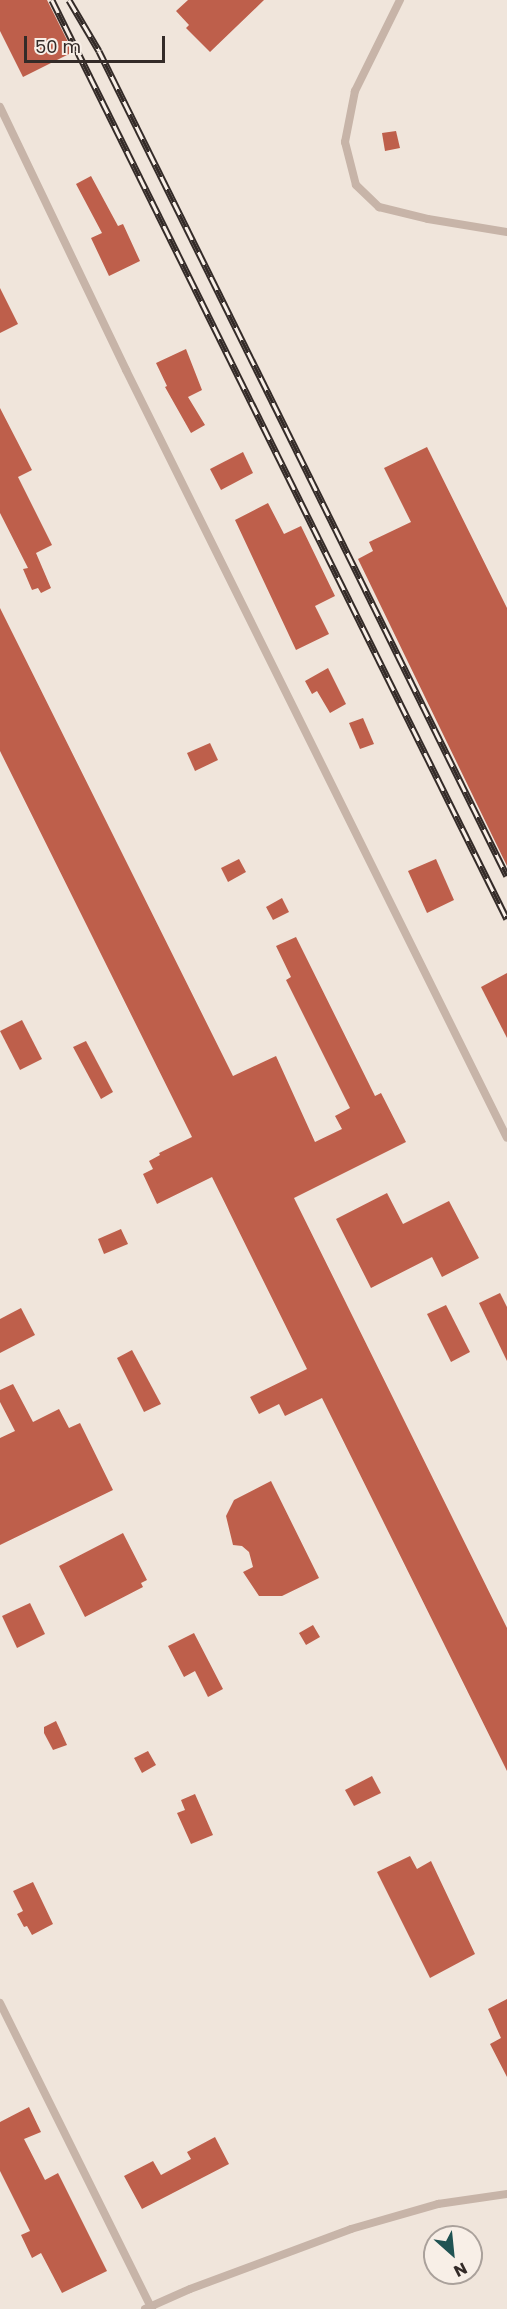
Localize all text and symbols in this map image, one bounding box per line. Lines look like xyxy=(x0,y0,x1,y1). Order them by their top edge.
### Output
scale bar xyxy=(27,24,168,62)
text: 50 m xyxy=(35,34,81,59)
north arrow xyxy=(423,2225,483,2285)
text: N xyxy=(450,2257,471,2283)

